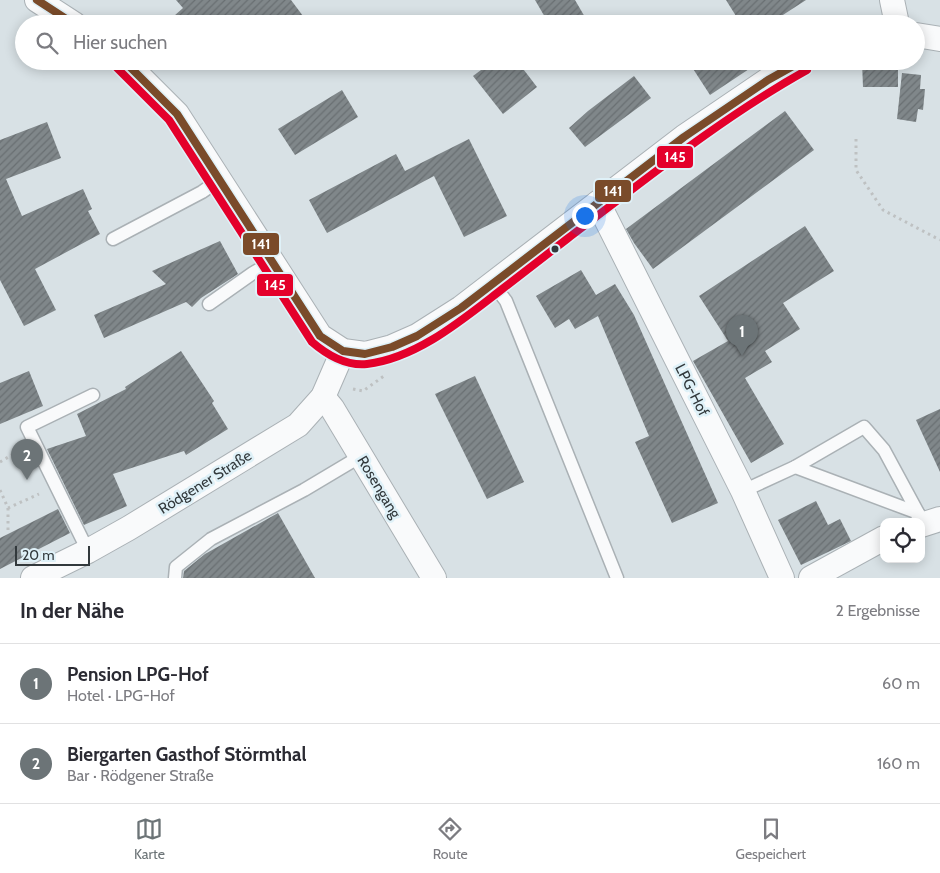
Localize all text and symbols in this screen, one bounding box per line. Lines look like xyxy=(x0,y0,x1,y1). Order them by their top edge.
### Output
search box xyxy=(15,15,925,70)
icon: search xyxy=(33,29,61,57)
text: Hier suchen xyxy=(73,31,167,54)
line badge: 145 xyxy=(656,145,694,169)
text: 145 xyxy=(664,148,686,166)
line badge: 141 xyxy=(594,179,632,203)
text: 141 xyxy=(604,182,622,200)
your location xyxy=(572,203,598,229)
line badge: 141 xyxy=(242,232,280,256)
text: 141 xyxy=(252,235,270,253)
unlabelled marker xyxy=(550,244,560,254)
line badge: 145 xyxy=(256,273,294,297)
text: 145 xyxy=(264,276,286,294)
pin: 1 xyxy=(726,315,758,356)
street label: LPG-Hof xyxy=(671,361,713,419)
pin: 2 xyxy=(11,439,43,480)
street label: Rödgener Straße xyxy=(155,446,255,518)
street label: Rosengang xyxy=(353,452,405,522)
map controls xyxy=(880,518,925,563)
button: locate xyxy=(880,518,925,563)
scale bar xyxy=(15,543,90,566)
text: 20 m xyxy=(22,546,55,564)
text: In der Nähe xyxy=(20,598,124,623)
text: 2 Ergebnisse xyxy=(836,601,920,620)
text: Pension LPG-Hof xyxy=(67,663,209,686)
text: 1 xyxy=(33,674,39,693)
text: 60 m xyxy=(882,674,920,693)
text: Hotel · LPG-Hof xyxy=(67,686,175,705)
text: Biergarten Gasthof Störmthal xyxy=(67,743,307,766)
text: 2 xyxy=(32,754,40,773)
text: 160 m xyxy=(877,754,920,773)
text: Bar · Rödgener Straße xyxy=(67,766,214,785)
tab: Karte xyxy=(134,815,165,863)
tab: Route xyxy=(433,815,468,863)
tab: Gespeichert xyxy=(736,815,806,863)

